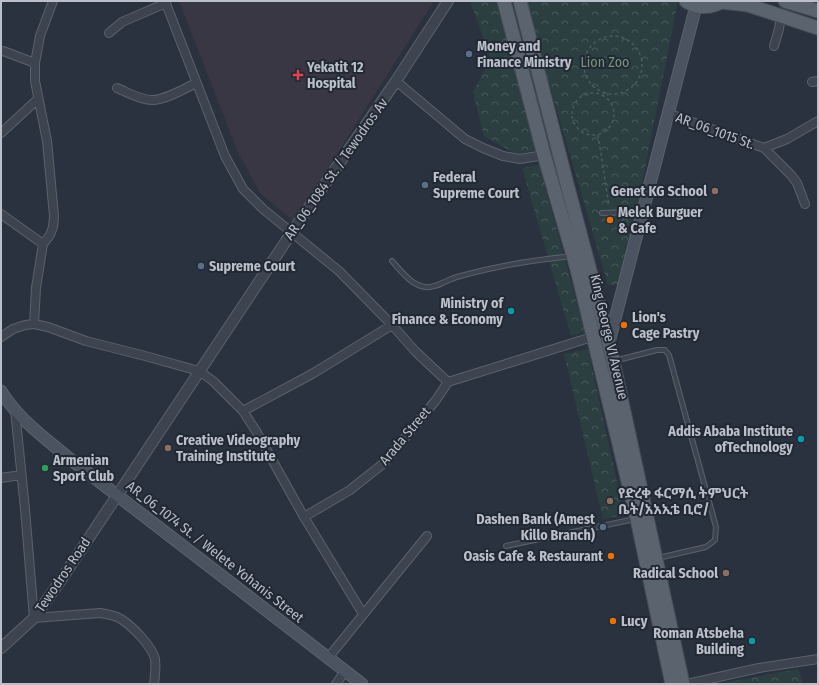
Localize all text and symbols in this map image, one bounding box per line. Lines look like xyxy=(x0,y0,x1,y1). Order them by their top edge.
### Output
place label: Money and Finance Ministry xyxy=(477,38,572,71)
marker: Money and Finance Ministry xyxy=(464,49,474,59)
park label: Lion Zoo xyxy=(581,54,629,71)
place label: Yekatit 12 Hospital xyxy=(306,59,364,92)
marker: Yekatit 12 Hospital xyxy=(292,69,304,81)
street label: AR_06_1084 St. / Tewodros Av xyxy=(281,94,392,243)
street label: AR_06_1015 St. xyxy=(673,109,757,153)
place label: Federal Supreme Court xyxy=(433,169,521,202)
marker: Federal Supreme Court xyxy=(420,180,430,190)
place label: Genet KG School xyxy=(611,183,707,200)
marker: Genet KG School xyxy=(710,186,720,196)
place label: Melek Burguer & Cafe xyxy=(618,204,703,237)
marker: Melek Burguer & Cafe xyxy=(605,215,615,225)
place label: Supreme Court xyxy=(209,258,297,275)
marker: Supreme Court xyxy=(196,261,206,271)
street label: King George VI Avenue xyxy=(586,273,632,401)
place label: Ministry of Finance & Economy xyxy=(392,295,504,328)
marker: Ministry of Finance & Economy xyxy=(506,306,516,316)
place label: Lion's Cage Pastry xyxy=(632,309,700,342)
marker: Lion's Cage Pastry xyxy=(619,320,629,330)
street label: Arada Street xyxy=(376,403,435,469)
place label: Addis Ababa Institute ofTechnology xyxy=(667,423,793,456)
place label: Creative Videography Training Institute xyxy=(176,432,301,465)
marker: Addis Ababa Institute ofTechnology xyxy=(796,434,806,444)
marker: Creative Videography Training Institute xyxy=(163,443,173,453)
place label: Armenian Sport Club xyxy=(52,452,115,485)
marker: Armenian Sport Club xyxy=(40,463,50,473)
street label: AR_06_1074 St. / Welete Yohanis Street xyxy=(123,477,307,627)
place label: የድረቀ ፋርማሲ ትምህርት ቤት/አአኢቴ ቢሮ/ xyxy=(618,485,749,518)
marker: የድረቀ ፋርማሲ ትምህርት ቤት/አአኢቴ ቢሮ/ xyxy=(605,496,615,506)
place label: Dashen Bank (Amest Killo Branch) xyxy=(476,511,596,544)
marker: Dashen Bank (Amest Killo Branch) xyxy=(598,522,608,532)
street label: Tewodros Road xyxy=(32,534,94,616)
place label: Oasis Cafe & Restaurant xyxy=(464,548,604,565)
marker: Oasis Cafe & Restaurant xyxy=(606,551,616,561)
place label: Radical School xyxy=(633,565,718,582)
marker: Radical School xyxy=(721,568,731,578)
place label: Lucy xyxy=(621,613,648,630)
marker: Lucy xyxy=(608,616,618,626)
place label: Roman Atsbeha Building xyxy=(653,625,744,658)
marker: Roman Atsbeha Building xyxy=(747,636,757,646)

